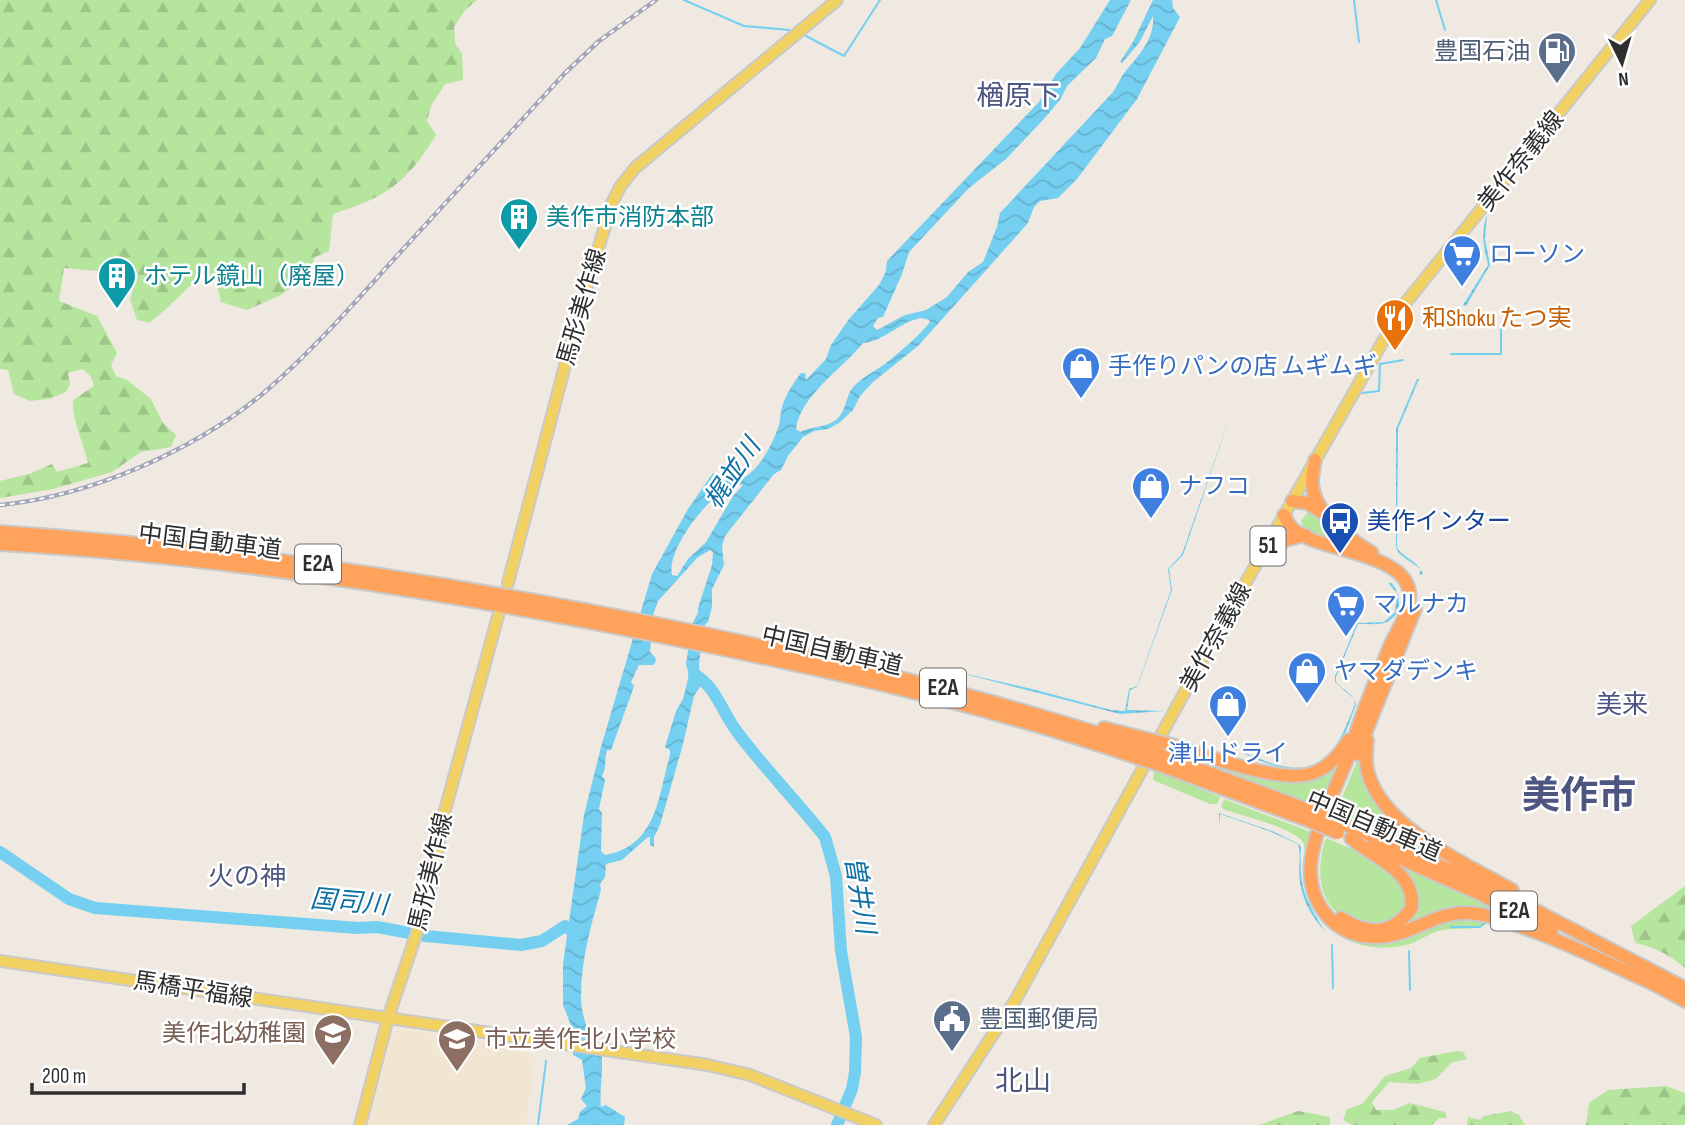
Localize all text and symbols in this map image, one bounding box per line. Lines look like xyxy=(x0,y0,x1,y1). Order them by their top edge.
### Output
north arrow xyxy=(1587,28,1657,98)
fuel station icon: 豊国石油 xyxy=(1536,30,1578,85)
place label: 豊国石油 xyxy=(1434,37,1530,66)
text: N xyxy=(1617,67,1629,90)
district label: 楢原下 xyxy=(976,80,1060,113)
street label: 美作奈義線 xyxy=(1472,105,1570,217)
building icon: 美作市消防本部 xyxy=(498,196,540,251)
place label: 美作市消防本部 xyxy=(546,203,714,232)
supermarket icon: ローソン xyxy=(1441,233,1483,288)
place label: ローソン xyxy=(1489,240,1585,269)
street label: 馬形美作線 xyxy=(552,245,612,369)
building icon: ホテル鏡山（廃屋） xyxy=(96,255,138,310)
place label: ホテル鏡山（廃屋） xyxy=(144,262,360,291)
restaurant icon: 和Shoku たつ実 xyxy=(1374,297,1416,352)
place label: 和Shoku たつ実 xyxy=(1422,304,1572,333)
shop icon: 手作りパンの店 ムギムギ xyxy=(1060,345,1102,400)
place label: 手作りパンの店 ムギムギ xyxy=(1108,352,1377,381)
water label: 梶並川 xyxy=(698,431,769,515)
shop icon: ナフコ xyxy=(1130,465,1172,520)
place label: ナフコ xyxy=(1178,472,1250,501)
bus stop icon: 美作インター xyxy=(1319,500,1361,555)
place label: 美作インター xyxy=(1367,507,1511,536)
street label: 中国自動車道 xyxy=(137,519,283,565)
road number: 51 xyxy=(1250,526,1286,566)
road number: E2A xyxy=(295,544,341,584)
street label: 美作奈義線 xyxy=(1174,577,1258,697)
supermarket icon: マルナカ xyxy=(1325,583,1367,638)
place label: マルナカ xyxy=(1373,590,1469,619)
street label: 中国自動車道 xyxy=(759,621,905,681)
shop icon: ヤマダデンキ xyxy=(1286,650,1328,705)
place label: ヤマダデンキ xyxy=(1334,657,1478,686)
road number: E2A xyxy=(920,668,966,708)
shop icon: 津山ドライ xyxy=(1207,683,1249,738)
district label: 美来 xyxy=(1596,690,1648,721)
place label: 津山ドライ xyxy=(1168,739,1288,768)
district label: 美作市 xyxy=(1522,774,1636,819)
street label: 中国自動車道 xyxy=(1302,785,1446,867)
street label: 馬形美作線 xyxy=(403,810,459,934)
water label: 曽井川 xyxy=(838,854,881,939)
district label: 火の神 xyxy=(208,862,286,893)
water label: 国司川 xyxy=(309,884,392,922)
road number: E2A xyxy=(1491,891,1537,930)
street label: 馬橋平福線 xyxy=(131,966,255,1014)
public building icon: 豊国郵便局 xyxy=(931,998,973,1053)
place label: 豊国郵便局 xyxy=(979,1005,1099,1034)
school or university icon: 美作北幼稚園 xyxy=(312,1012,354,1067)
school or university icon: 市立美作北小学校 xyxy=(436,1018,478,1073)
place label: 美作北幼稚園 xyxy=(162,1019,306,1048)
place label: 市立美作北小学校 xyxy=(484,1025,676,1054)
scale bar xyxy=(32,1052,243,1096)
text: 200 m xyxy=(42,1064,86,1089)
district label: 北山 xyxy=(995,1065,1051,1098)

